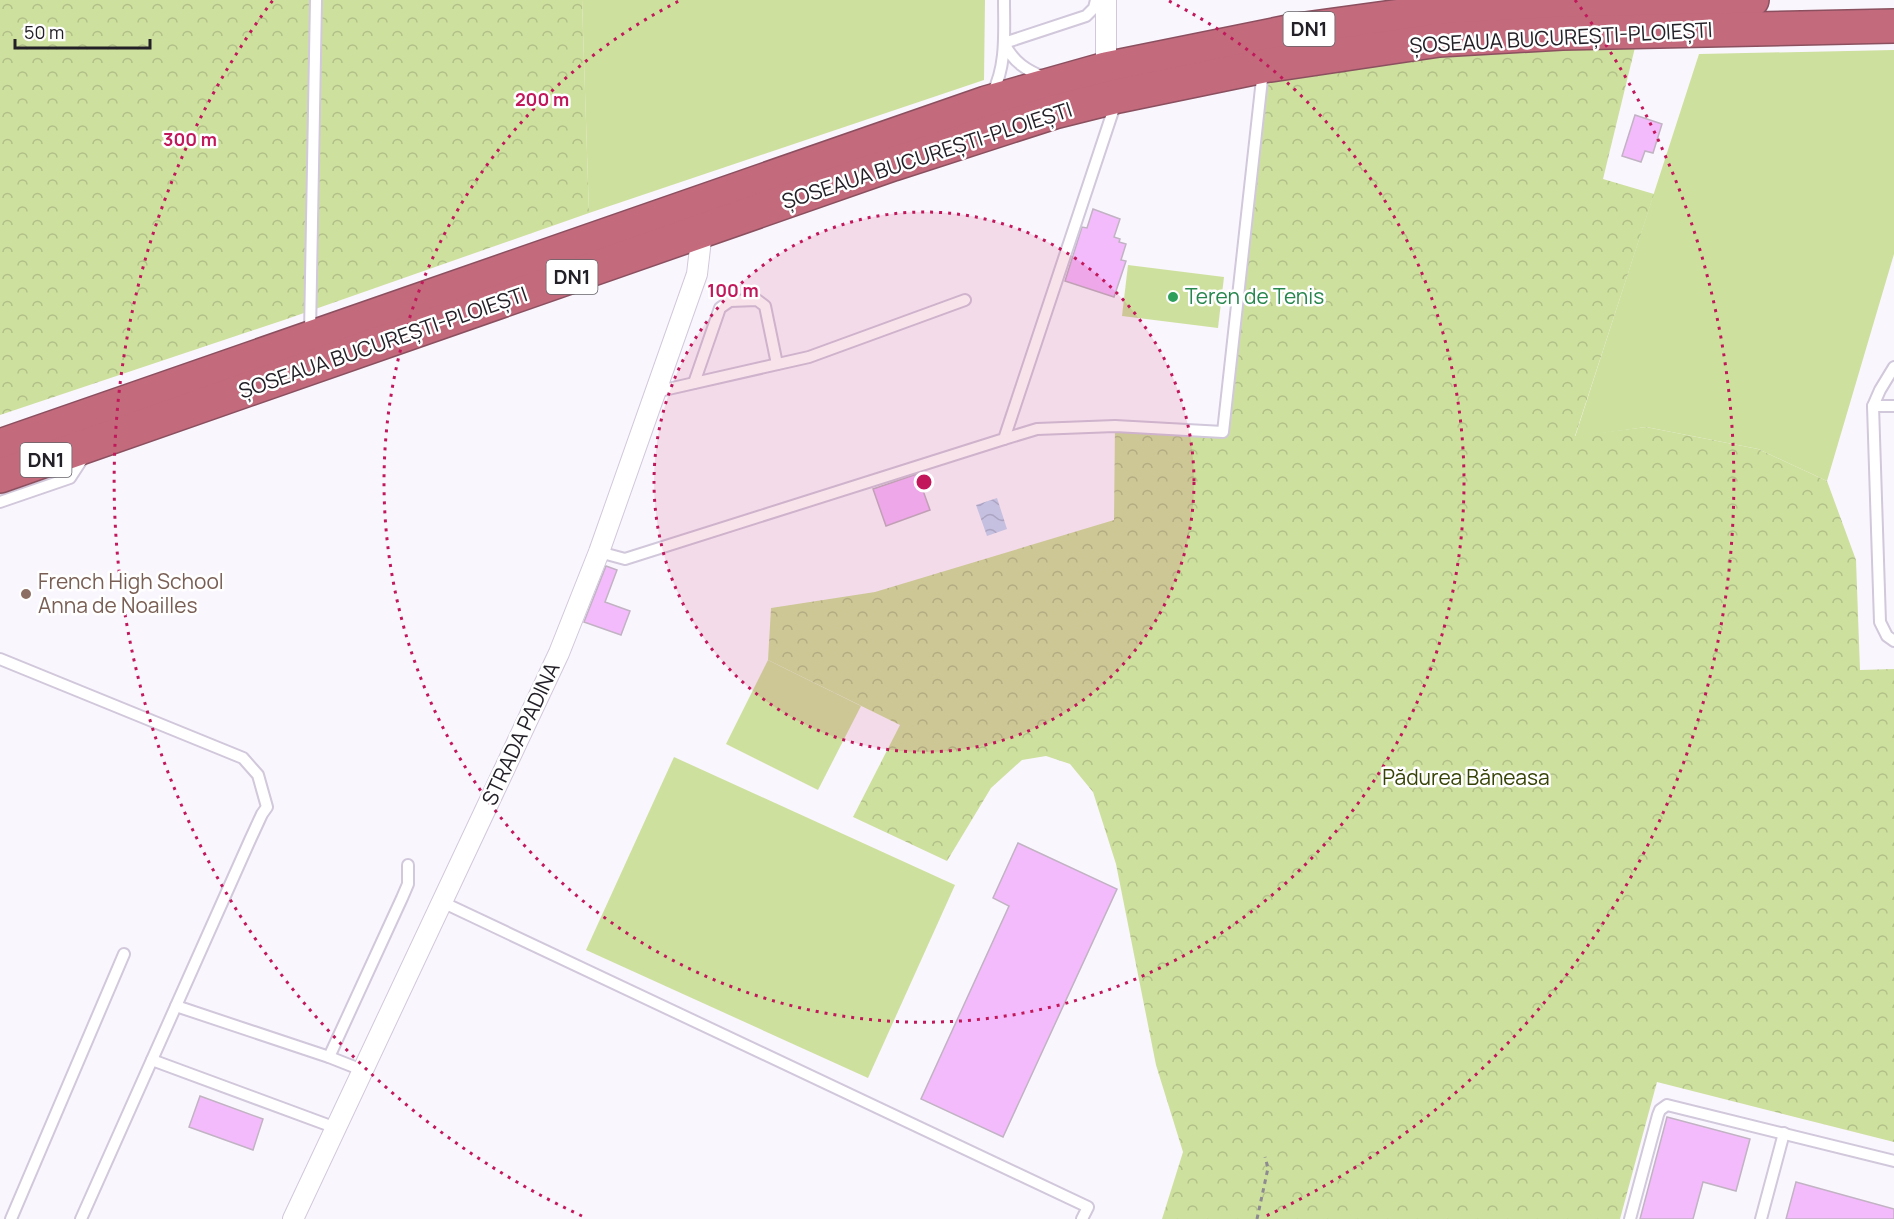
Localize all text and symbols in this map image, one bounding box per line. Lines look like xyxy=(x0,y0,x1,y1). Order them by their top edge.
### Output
scale bar xyxy=(15,12,150,50)
road number: DN1 xyxy=(1284,12,1334,46)
street label: ȘOSEAUA BUCUREȘTI-PLOIEȘTI xyxy=(1409,15,1713,59)
text: 50 m xyxy=(24,20,64,44)
text: 200 m xyxy=(515,87,569,111)
street label: ȘOSEAUA BUCUREȘTI-PLOIEȘTI xyxy=(778,95,1075,215)
text: 300 m xyxy=(163,127,217,151)
road number: DN1 xyxy=(546,260,598,294)
text: 100 m xyxy=(707,278,759,302)
street label: ȘOSEAUA BUCUREȘTI-PLOIEȘTI xyxy=(235,279,531,405)
place label: Teren de Tenis xyxy=(1185,282,1324,310)
marker: Teren de Tenis xyxy=(1166,290,1180,304)
road number: DN1 xyxy=(20,443,72,477)
centre of rings xyxy=(914,472,934,492)
place label: French High School Anna de Noailles xyxy=(38,567,224,619)
marker: French High School Anna de Noailles xyxy=(19,587,33,601)
street label: STRADA PADINA xyxy=(475,657,565,810)
park label: Pădurea Băneasa xyxy=(1382,763,1550,791)

